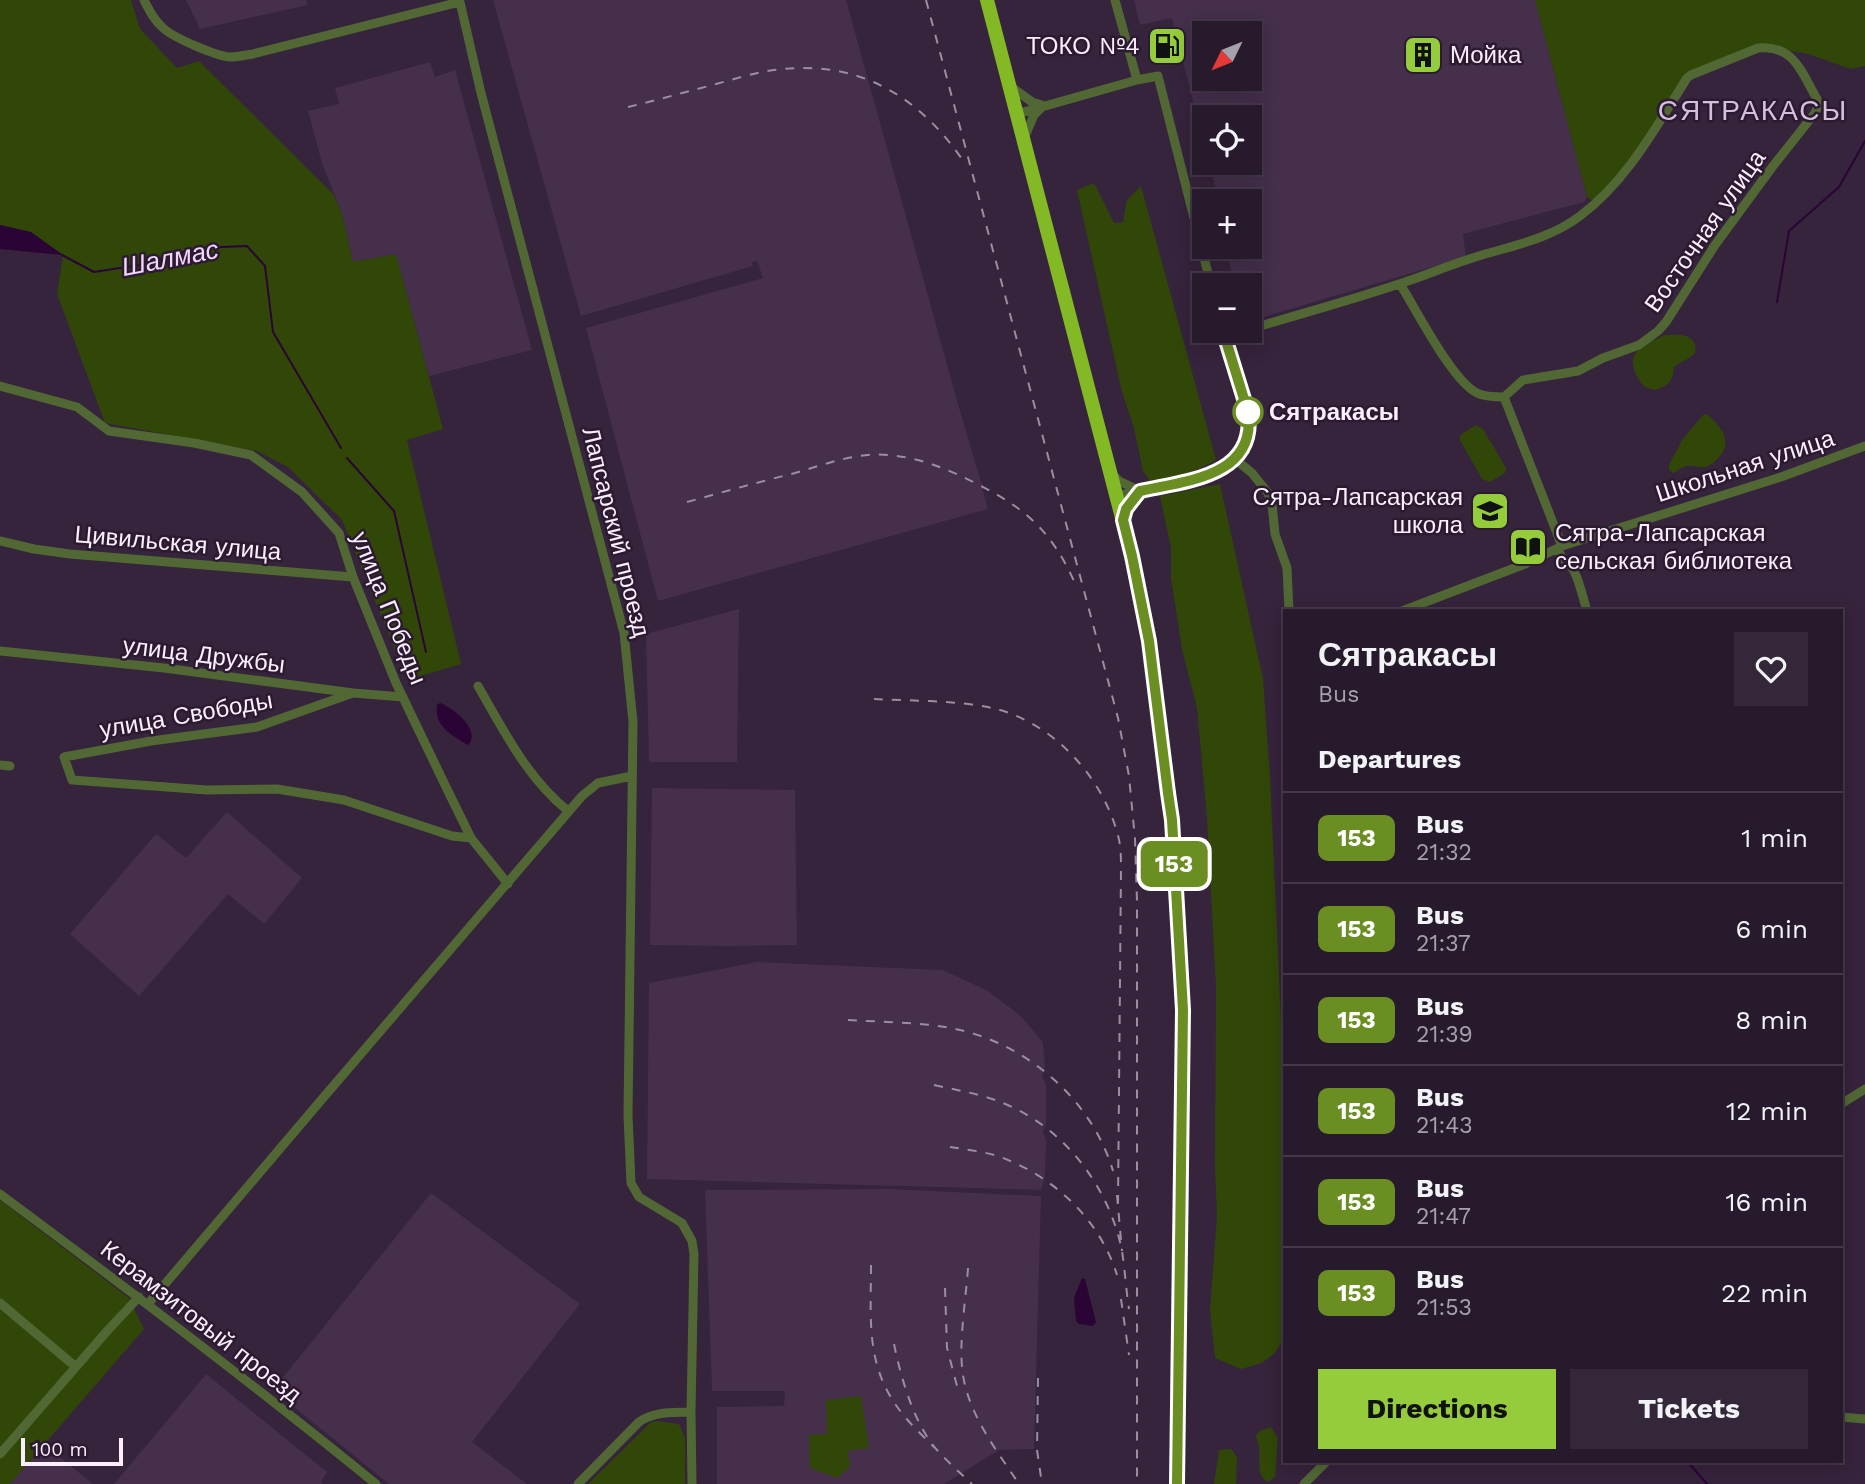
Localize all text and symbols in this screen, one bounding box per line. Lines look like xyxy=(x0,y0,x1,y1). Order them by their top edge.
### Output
north arrow xyxy=(1192,21,1262,91)
map controls xyxy=(1192,21,1262,343)
fuel station icon: ТОКО №4 xyxy=(1146,25,1188,67)
place label: ТОКО №4 xyxy=(1026,32,1140,60)
building icon: Мойка xyxy=(1402,34,1444,76)
place label: Мойка xyxy=(1450,41,1522,69)
district label: СЯТРАКАСЫ xyxy=(1658,94,1848,127)
button: locate xyxy=(1192,105,1262,175)
street label: Восточная улица xyxy=(1639,144,1772,317)
button: + xyxy=(1192,189,1262,259)
water label: Шалмас xyxy=(119,234,221,282)
button: − xyxy=(1192,273,1262,343)
marker: Сятракасы xyxy=(1233,397,1263,427)
place label: Сятракасы xyxy=(1269,398,1399,426)
street label: Лапсарский проезд xyxy=(576,424,656,640)
street label: Школьная улица xyxy=(1652,424,1838,508)
place label: Сятра-Лапсарская школа xyxy=(1253,483,1464,539)
school or university icon: Сятра-Лапсарская школа xyxy=(1469,490,1511,532)
place label: Сятра-Лапсарская сельская библиотека xyxy=(1555,519,1793,575)
street label: Цивильская улица xyxy=(73,520,283,566)
library icon: Сятра-Лапсарская сельская библиотека xyxy=(1507,526,1549,568)
street label: улица Победы xyxy=(346,528,432,688)
street label: улица Дружбы xyxy=(121,631,287,679)
button: heart xyxy=(1734,632,1808,706)
text: Сятракасы xyxy=(1318,635,1497,674)
text: Bus xyxy=(1318,681,1359,708)
street label: улица Свободы xyxy=(97,686,275,744)
text: Departures xyxy=(1318,744,1461,774)
text: Bus xyxy=(1416,809,1464,839)
text: 1 min xyxy=(1741,823,1808,853)
text: 153 xyxy=(1337,824,1376,852)
text: 21:32 xyxy=(1416,839,1472,866)
line badge: 153 xyxy=(1134,841,1214,887)
text: 153 xyxy=(1155,850,1193,878)
text: Bus xyxy=(1416,900,1464,930)
text: 6 min xyxy=(1736,914,1808,944)
text: 153 xyxy=(1337,915,1376,943)
text: 21:37 xyxy=(1416,930,1471,957)
text: Bus xyxy=(1416,991,1464,1021)
text: 8 min xyxy=(1735,1005,1808,1035)
text: 153 xyxy=(1337,1006,1376,1034)
text: 21:39 xyxy=(1416,1021,1473,1048)
text: Bus xyxy=(1416,1082,1464,1112)
text: 12 min xyxy=(1726,1096,1808,1126)
text: 153 xyxy=(1337,1097,1376,1125)
text: 21:43 xyxy=(1416,1112,1473,1139)
text: Bus xyxy=(1416,1173,1464,1203)
text: 16 min xyxy=(1725,1187,1808,1217)
text: 153 xyxy=(1337,1188,1376,1216)
text: 21:47 xyxy=(1416,1203,1471,1230)
street label: Керамзитовый проезд xyxy=(95,1235,307,1409)
text: Bus xyxy=(1416,1264,1464,1294)
text: 22 min xyxy=(1721,1278,1808,1308)
text: 153 xyxy=(1337,1279,1376,1307)
text: 21:53 xyxy=(1416,1294,1472,1321)
button: Directions xyxy=(1318,1369,1556,1449)
button: Tickets xyxy=(1570,1369,1808,1449)
scale bar xyxy=(21,1435,122,1467)
text: 100 m xyxy=(32,1438,88,1461)

